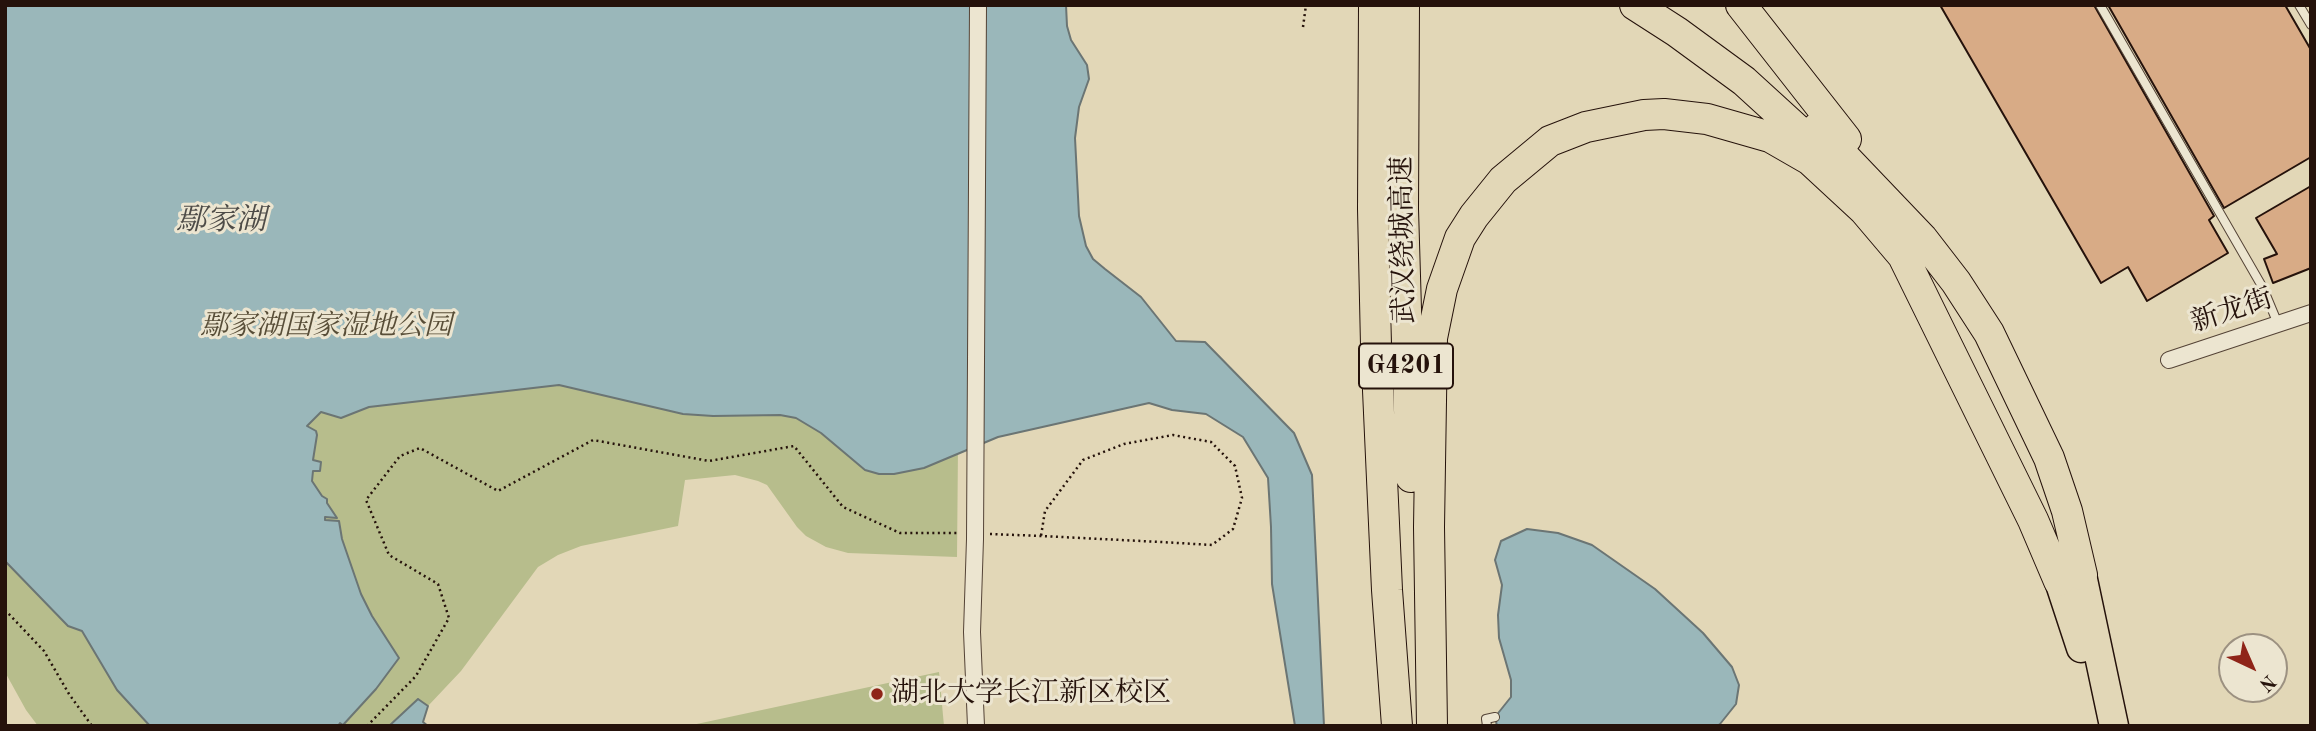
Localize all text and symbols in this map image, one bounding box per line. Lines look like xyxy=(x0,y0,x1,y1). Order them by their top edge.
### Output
street label: 武汉绕城高速 xyxy=(1386,156,1422,324)
water label: 鄢家湖 xyxy=(176,203,266,239)
street label: 新龙街 xyxy=(2187,282,2277,340)
park label: 鄢家湖国家湿地公园 xyxy=(200,310,452,344)
road number: G4201 xyxy=(1359,344,1453,388)
north arrow xyxy=(2218,633,2288,703)
text: N xyxy=(2255,670,2278,694)
place label: 湖北大学长江新区校区 xyxy=(891,677,1171,711)
marker: 湖北大学长江新区校区 xyxy=(869,686,885,702)

